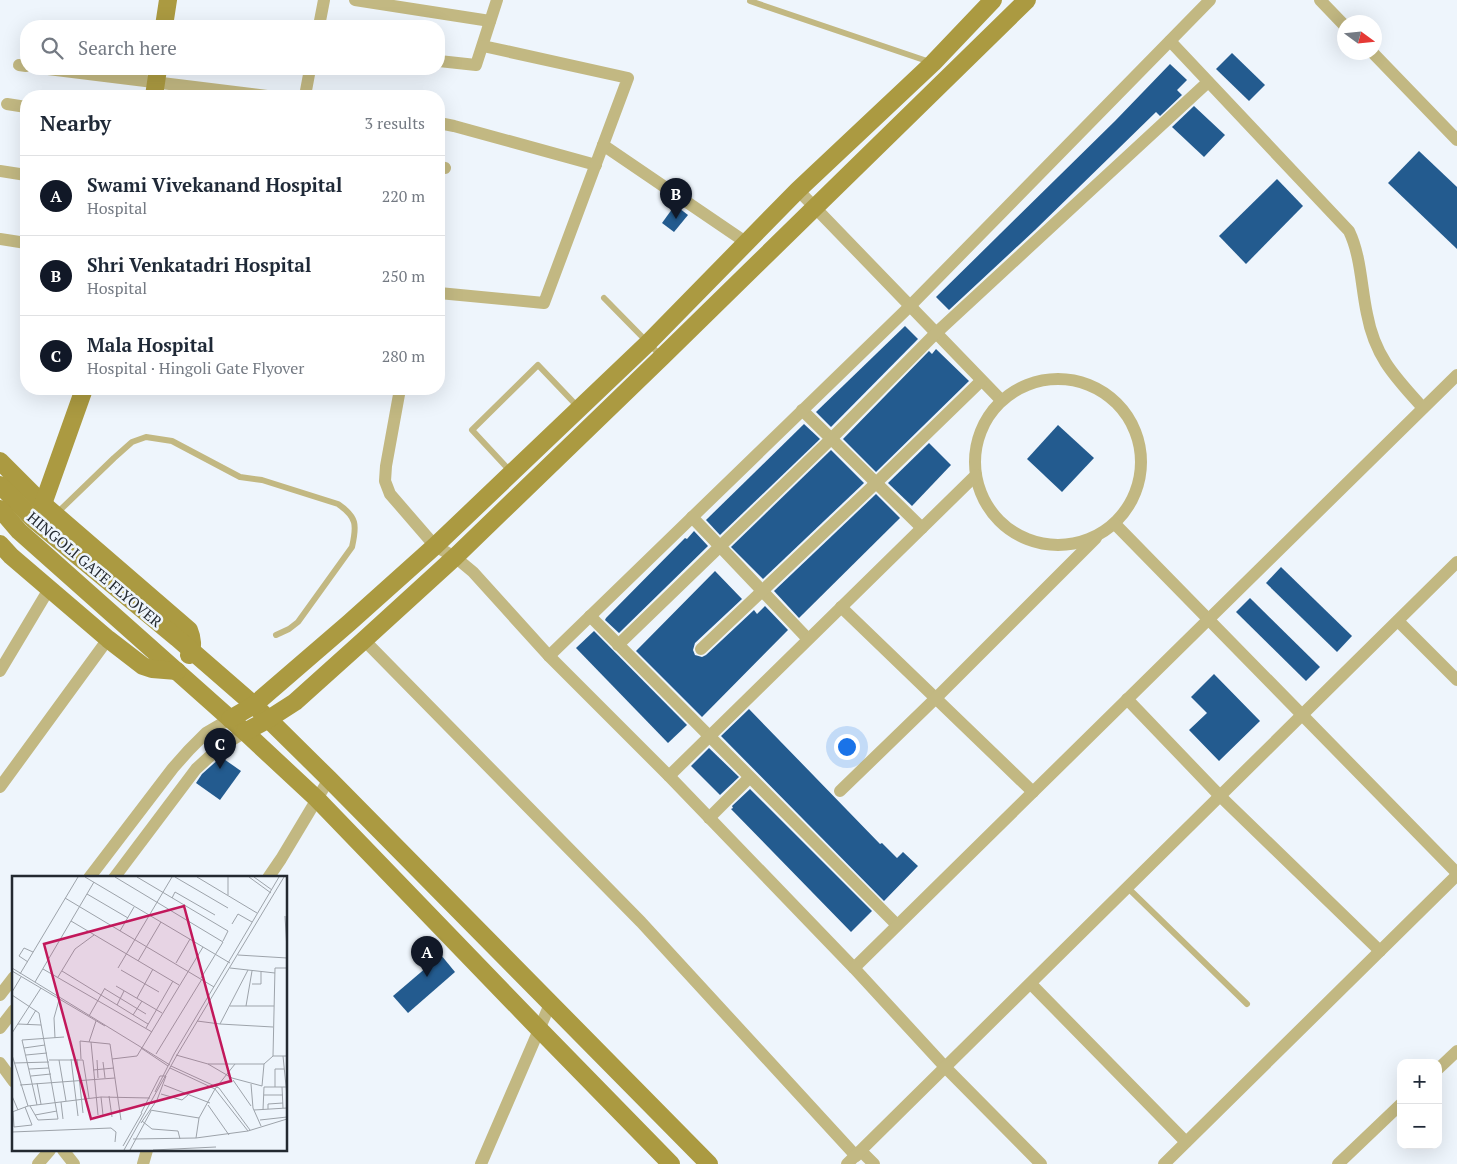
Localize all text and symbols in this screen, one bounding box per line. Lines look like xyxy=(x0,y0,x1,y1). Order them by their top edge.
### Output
north arrow xyxy=(1337,15,1382,60)
search box xyxy=(20,20,445,75)
icon: search xyxy=(38,34,66,62)
text: Search here xyxy=(78,35,177,60)
text: Nearby xyxy=(40,109,111,137)
text: 3 results xyxy=(365,112,425,134)
text: Swami Vivekanand Hospital xyxy=(87,172,342,197)
pin: B xyxy=(660,178,692,219)
text: A xyxy=(50,185,62,207)
text: 220 m xyxy=(382,185,425,207)
text: Hospital xyxy=(87,197,147,219)
text: Shri Venkatadri Hospital xyxy=(87,252,311,277)
text: B xyxy=(51,265,61,287)
text: 250 m xyxy=(382,265,425,287)
text: Hospital xyxy=(87,277,147,299)
text: Mala Hospital xyxy=(87,332,214,357)
text: C xyxy=(51,345,61,367)
text: 280 m xyxy=(382,345,425,367)
text: Hospital · Hingoli Gate Flyover xyxy=(87,357,304,379)
street label: HINGOLI GATE FLYOVER xyxy=(24,507,167,632)
pin: C xyxy=(204,728,236,769)
your location xyxy=(834,734,860,760)
inset map xyxy=(12,876,288,1152)
pin: A xyxy=(411,936,443,977)
map controls xyxy=(1397,1059,1442,1149)
button: + xyxy=(1397,1059,1442,1104)
button: − xyxy=(1397,1104,1442,1149)

